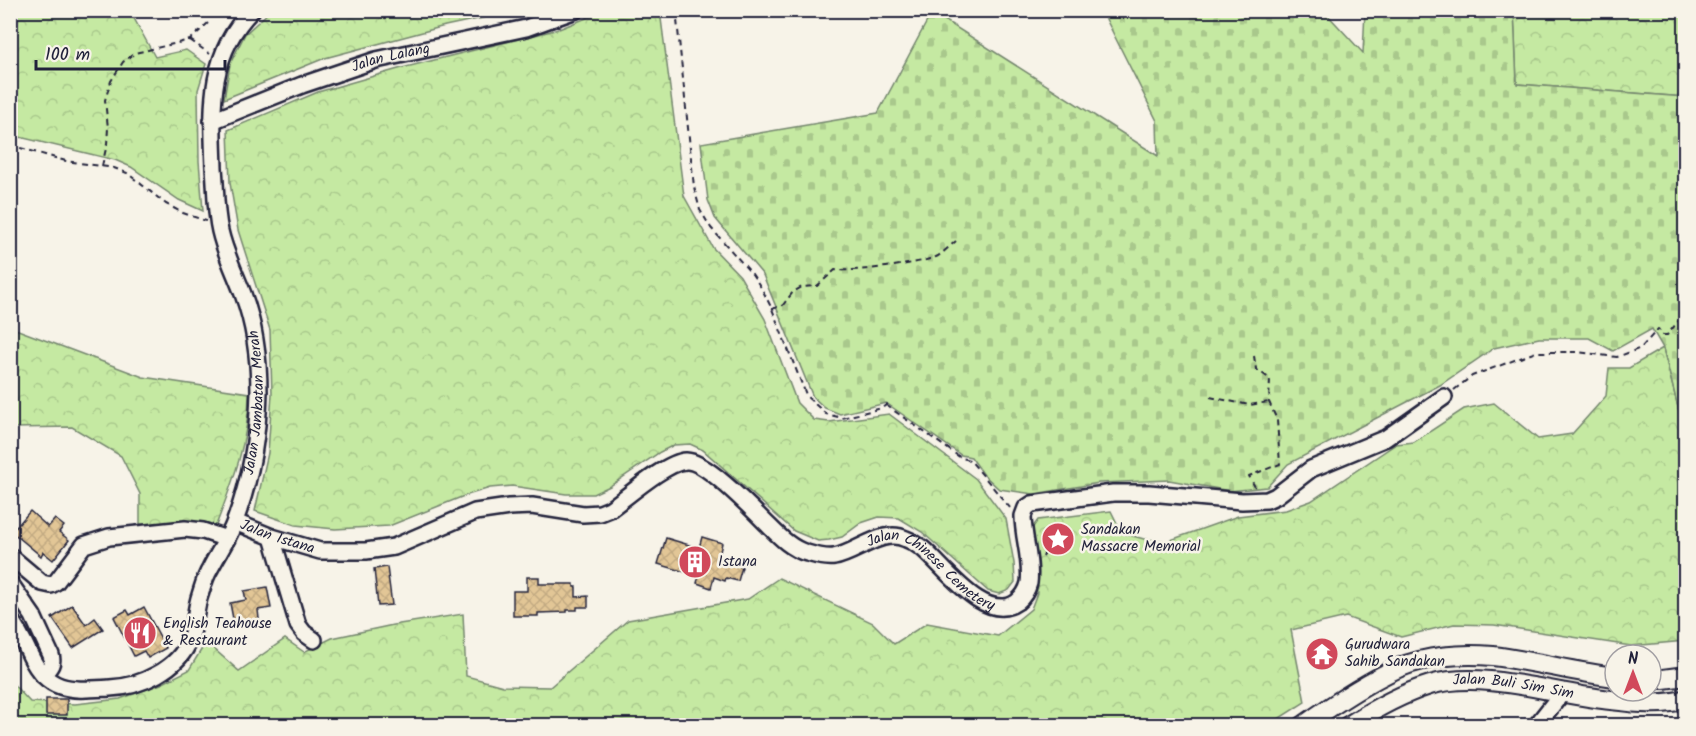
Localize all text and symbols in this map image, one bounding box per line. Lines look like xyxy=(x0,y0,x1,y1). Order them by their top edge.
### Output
scale bar xyxy=(36,33,225,71)
street label: Jalan Lalang xyxy=(348,37,432,79)
text: 100 m xyxy=(45,41,90,70)
street label: Jalan Jambatan Merah xyxy=(237,328,271,477)
street label: Jalan Istana xyxy=(236,513,318,561)
place label: Sandakan Massacre Memorial xyxy=(1081,518,1201,559)
place icon: Sandakan Massacre Memorial xyxy=(1040,521,1076,557)
street label: Jalan Chinese Cemetery xyxy=(863,524,999,618)
building icon: Istana xyxy=(677,544,713,580)
place label: Istana xyxy=(718,550,757,574)
place label: English Teahouse & Restaurant xyxy=(163,612,272,653)
restaurant icon: English Teahouse & Restaurant xyxy=(122,615,158,651)
place label: Gurudwara Sahib Sandakan xyxy=(1345,633,1445,674)
temple icon: Gurudwara Sahib Sandakan xyxy=(1304,636,1340,672)
north arrow xyxy=(1603,643,1663,703)
text: N xyxy=(1628,647,1638,672)
street label: Jalan Buli Sim Sim xyxy=(1452,668,1576,706)

